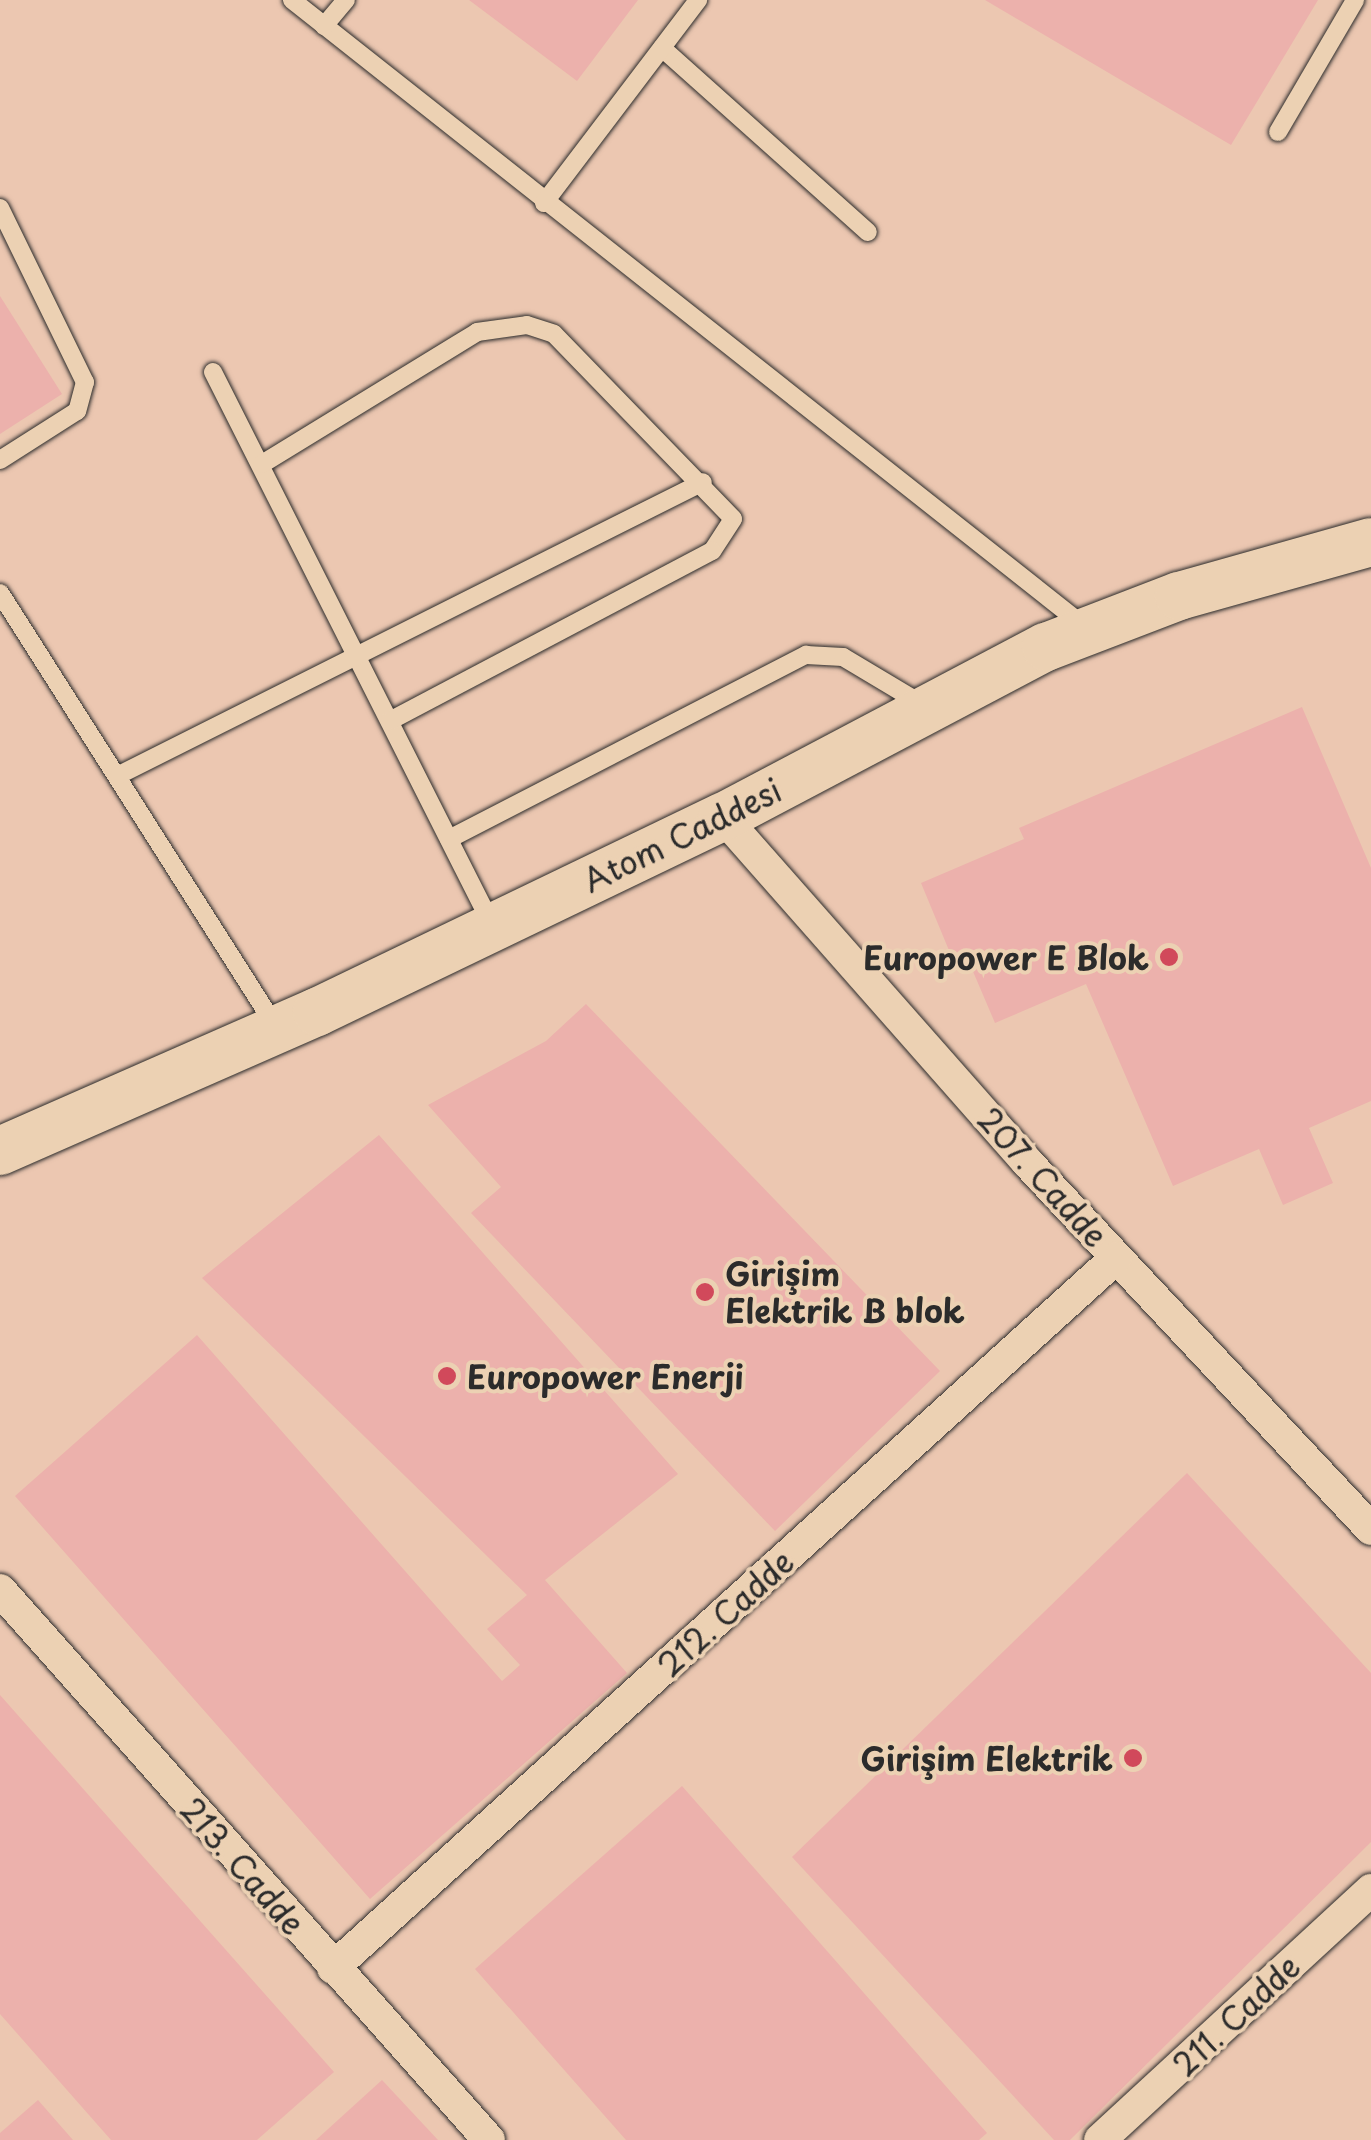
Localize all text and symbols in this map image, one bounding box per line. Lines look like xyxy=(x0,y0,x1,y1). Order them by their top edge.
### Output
street label: Atom Caddesi xyxy=(577,771,787,899)
place label: Europower E Blok xyxy=(863,938,1149,976)
marker: Europower E Blok xyxy=(1158,946,1180,968)
street label: 207. Cadde xyxy=(970,1099,1116,1255)
place label: Girişim Elektrik B blok xyxy=(725,1255,965,1330)
marker: Girişim Elektrik B blok xyxy=(694,1281,716,1303)
place label: Europower Enerji xyxy=(467,1357,744,1395)
marker: Europower Enerji xyxy=(436,1365,458,1387)
street label: 212. Cadde xyxy=(647,1540,803,1686)
place label: Girişim Elektrik xyxy=(860,1739,1113,1777)
marker: Girişim Elektrik xyxy=(1122,1747,1144,1769)
street label: 213. Cadde xyxy=(172,1789,314,1943)
street label: 211. Cadde xyxy=(1163,1945,1309,2085)

